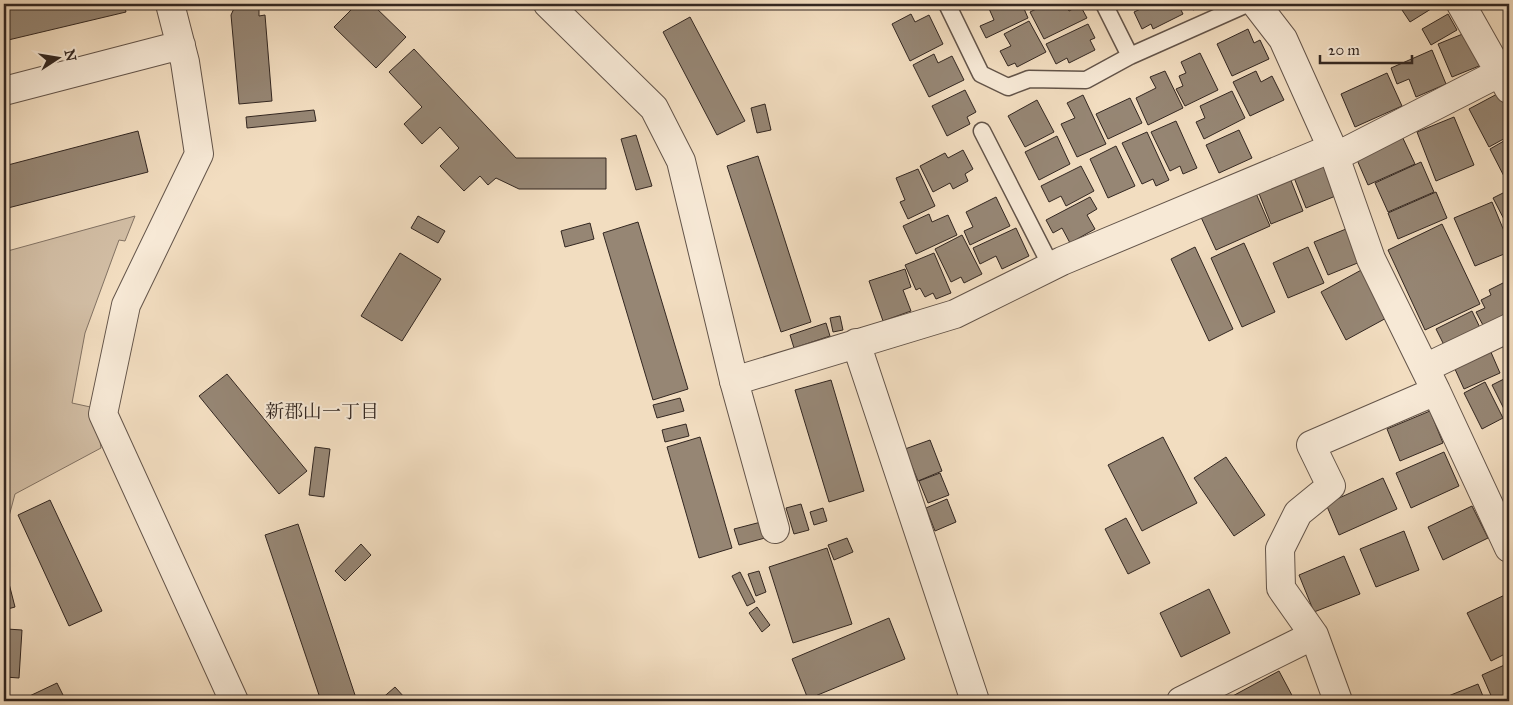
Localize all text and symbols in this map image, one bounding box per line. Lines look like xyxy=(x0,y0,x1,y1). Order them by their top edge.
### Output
north arrow xyxy=(32,32,82,82)
scale bar xyxy=(1320,32,1413,64)
text: 20 m xyxy=(1328,41,1360,59)
text: N xyxy=(61,48,80,63)
district label: 新郡山一丁目 xyxy=(265,400,379,423)

